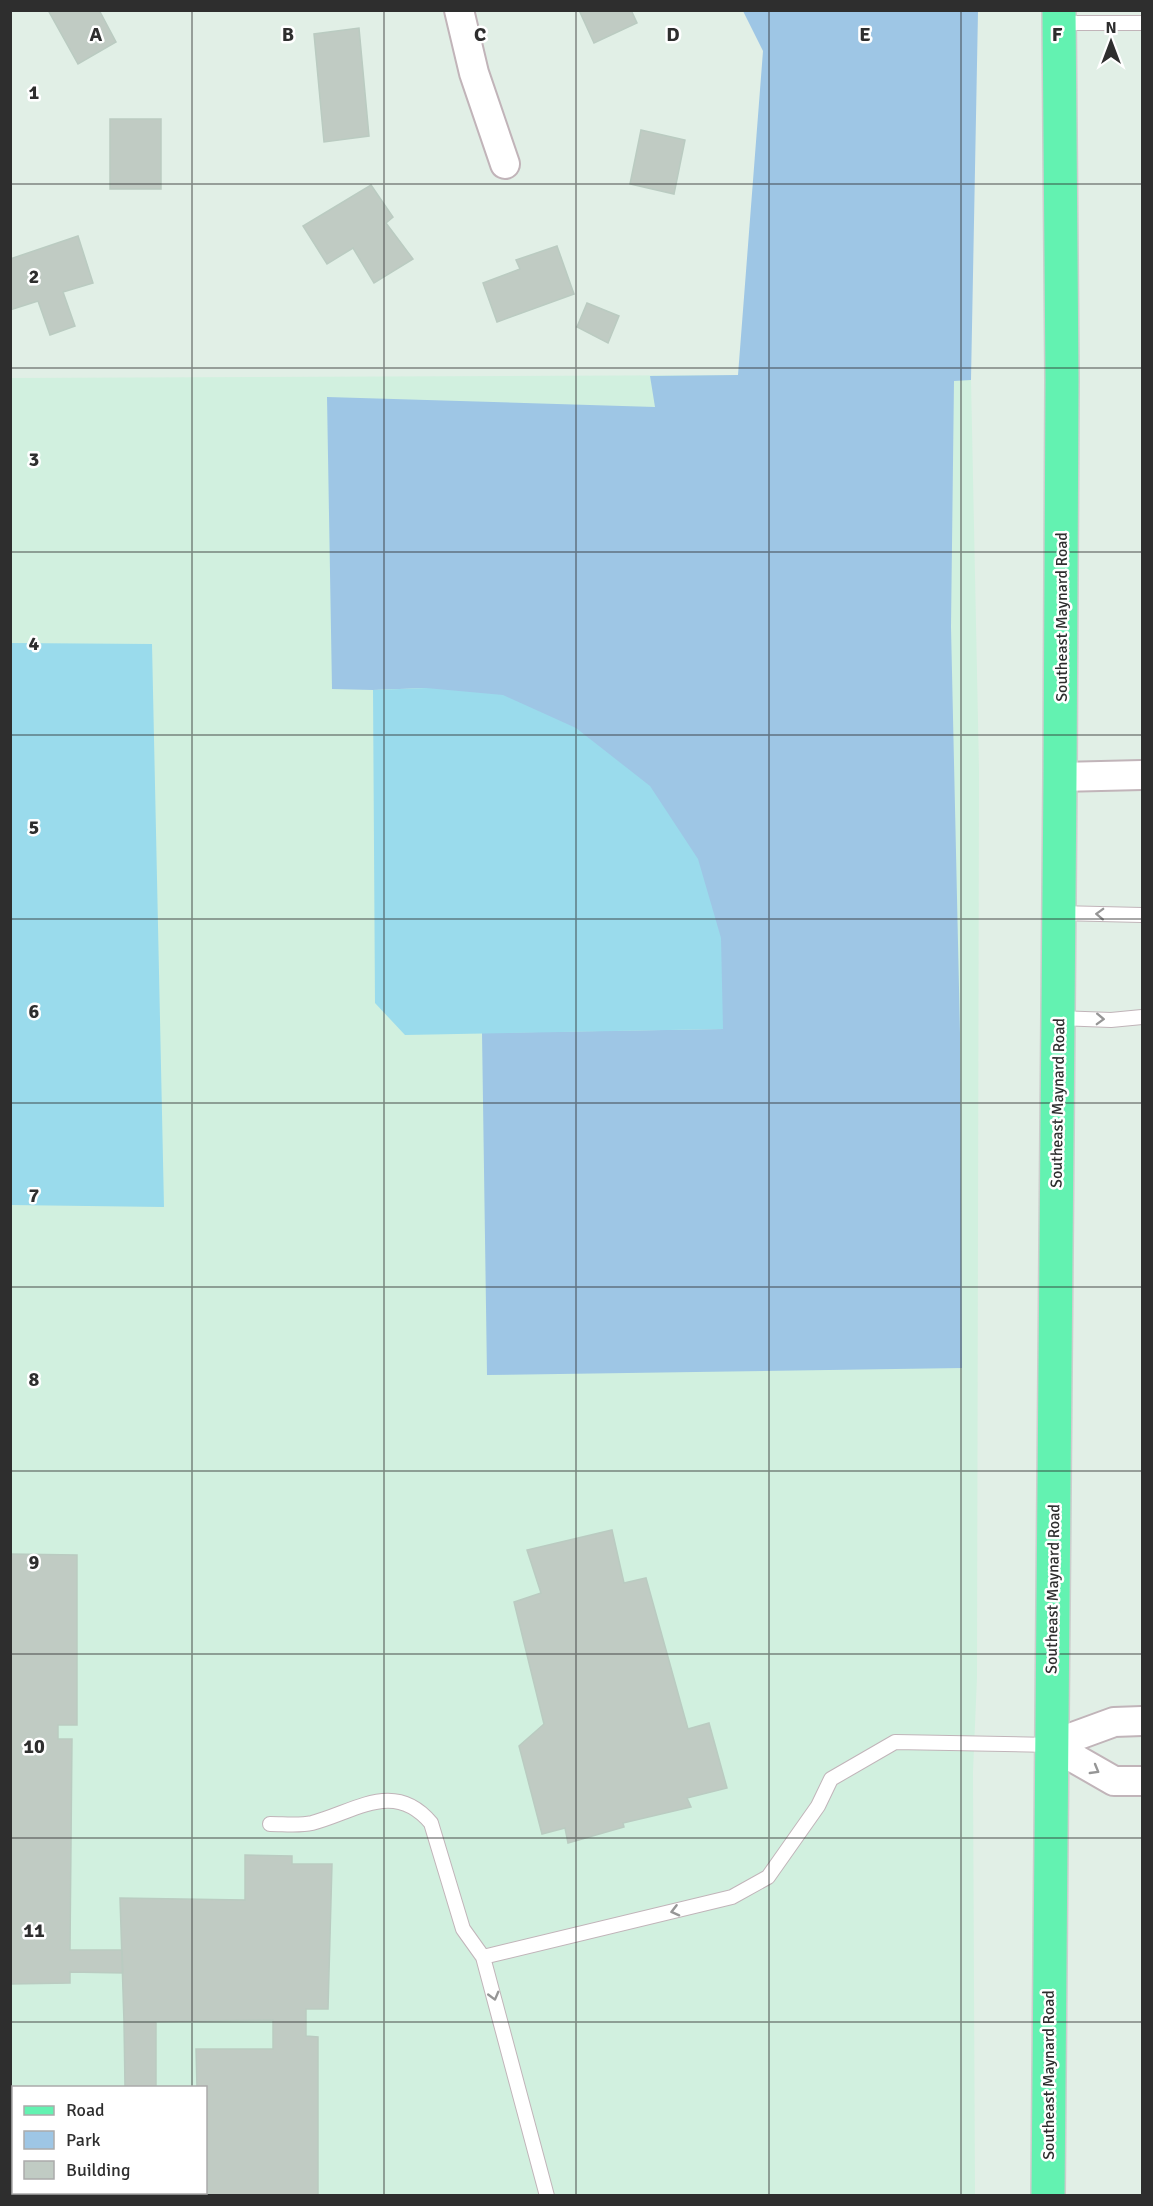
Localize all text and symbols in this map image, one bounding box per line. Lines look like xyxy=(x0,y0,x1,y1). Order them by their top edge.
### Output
north arrow xyxy=(1081,12,1141,72)
text: N xyxy=(1105,18,1117,38)
text: A xyxy=(90,22,103,47)
text: B xyxy=(282,22,294,47)
text: C xyxy=(474,22,486,47)
text: D xyxy=(666,22,680,47)
text: E xyxy=(859,22,871,47)
text: F xyxy=(1052,22,1063,47)
text: 1 xyxy=(29,80,40,105)
text: 2 xyxy=(29,264,39,289)
text: 3 xyxy=(29,447,39,472)
street label: Southeast Maynard Road xyxy=(1052,532,1072,702)
text: 4 xyxy=(29,631,40,656)
text: 5 xyxy=(29,815,39,840)
one-way arrow xyxy=(1096,908,1105,921)
text: 6 xyxy=(29,999,40,1024)
one-way arrow xyxy=(1096,1013,1105,1026)
street label: Southeast Maynard Road xyxy=(1047,1018,1069,1188)
text: 7 xyxy=(29,1183,40,1208)
text: 8 xyxy=(29,1367,40,1392)
street label: Southeast Maynard Road xyxy=(1042,1504,1064,1674)
text: 9 xyxy=(29,1550,40,1575)
text: 10 xyxy=(23,1734,45,1759)
one-way arrow xyxy=(1089,1763,1099,1774)
one-way arrow xyxy=(670,1903,680,1916)
text: 11 xyxy=(23,1918,45,1943)
street label: Southeast Maynard Road xyxy=(1039,1990,1059,2160)
one-way arrow xyxy=(486,1991,499,2001)
legend xyxy=(12,2086,207,2194)
text: Road xyxy=(66,2099,105,2121)
text: Park xyxy=(66,2129,101,2151)
text: Building xyxy=(66,2159,130,2181)

